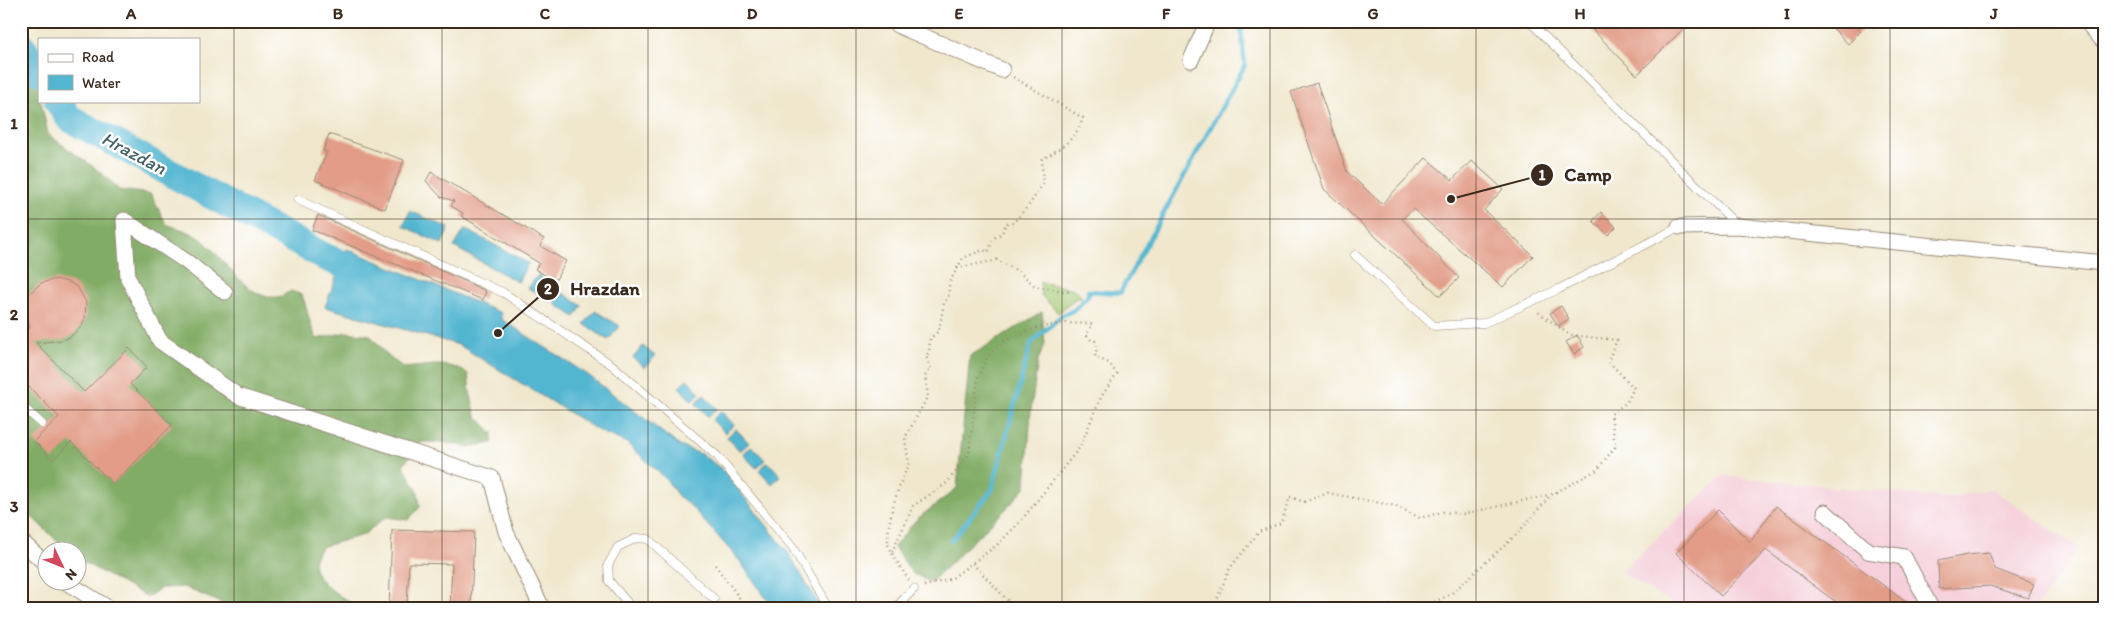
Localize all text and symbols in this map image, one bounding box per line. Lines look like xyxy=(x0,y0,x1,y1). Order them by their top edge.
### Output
text: A xyxy=(125,4,137,23)
text: B xyxy=(333,4,344,23)
text: C xyxy=(540,4,551,23)
text: D xyxy=(747,4,758,23)
text: E xyxy=(955,4,964,23)
text: F xyxy=(1162,4,1171,23)
text: G xyxy=(1367,4,1379,23)
text: H xyxy=(1574,4,1586,23)
text: I xyxy=(1784,4,1790,23)
text: J xyxy=(1989,4,1998,23)
legend xyxy=(38,38,200,102)
text: Road xyxy=(82,48,115,66)
text: Water xyxy=(82,74,121,92)
text: 1 xyxy=(10,114,18,133)
water label: Hrazdan xyxy=(98,126,170,180)
callout: Camp xyxy=(1529,158,1622,192)
text: Camp xyxy=(1564,163,1612,186)
text: 1 xyxy=(1539,166,1546,184)
callout: Hrazdan xyxy=(535,272,650,306)
text: Hrazdan xyxy=(570,277,640,300)
text: 2 xyxy=(544,280,552,298)
text: 2 xyxy=(10,305,19,324)
text: 3 xyxy=(10,497,19,516)
north arrow xyxy=(38,542,88,592)
text: N xyxy=(62,565,81,584)

